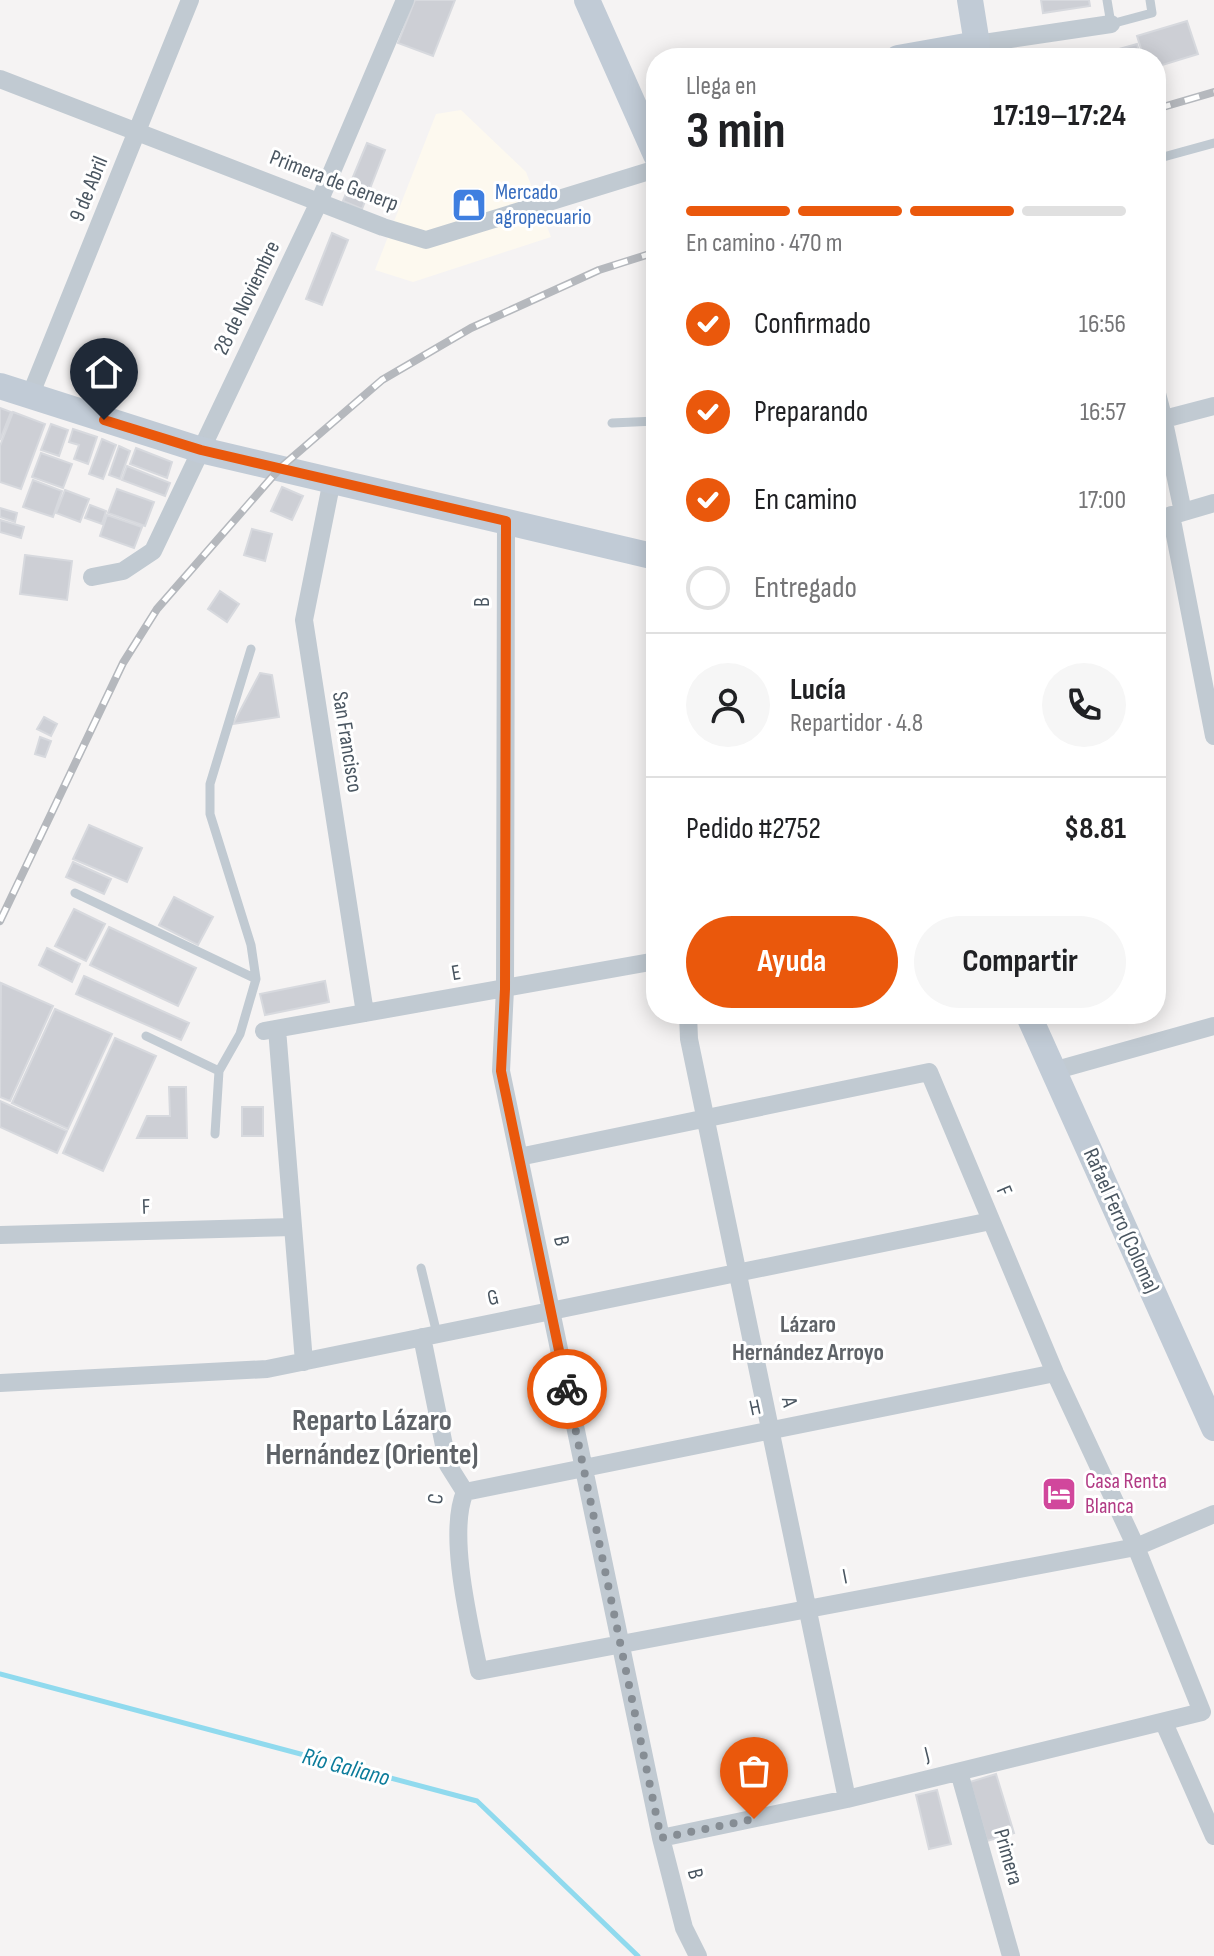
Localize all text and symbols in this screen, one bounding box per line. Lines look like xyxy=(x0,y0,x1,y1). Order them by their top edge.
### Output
text: Llega en xyxy=(686,71,757,102)
text: 17:19–17:24 xyxy=(993,98,1126,134)
text: 3 min xyxy=(686,100,786,163)
street label: Primera de Generp xyxy=(266,144,402,218)
street label: 9 de Abril xyxy=(64,152,114,226)
place label: Mercado agropecuario xyxy=(495,179,591,231)
shop icon: Mercado agropecuario xyxy=(450,186,488,224)
text: En camino · 470 m xyxy=(686,228,842,259)
street label: 28 de Noviembre xyxy=(208,237,286,359)
icon: check xyxy=(686,302,730,346)
text: Confirmado xyxy=(754,306,871,342)
text: 16:56 xyxy=(1079,309,1126,340)
pin xyxy=(70,338,138,420)
icon: home xyxy=(82,350,126,394)
icon: check xyxy=(686,390,730,434)
text: Preparando xyxy=(754,394,868,430)
text: 16:57 xyxy=(1080,397,1126,428)
icon: check xyxy=(686,478,730,522)
text: En camino xyxy=(754,482,857,518)
text: 17:00 xyxy=(1079,485,1126,516)
text: Entregado xyxy=(754,570,857,606)
street label: B xyxy=(469,597,496,607)
button: person xyxy=(686,663,770,747)
button: phone xyxy=(1042,663,1126,747)
text: Lucía xyxy=(790,672,846,708)
street label: San Francisco xyxy=(326,690,368,794)
text: Repartidor · 4.8 xyxy=(790,708,923,739)
text: Pedido #2752 xyxy=(686,811,821,847)
text: $8.81 xyxy=(1064,811,1126,847)
button: Ayuda xyxy=(686,916,898,1008)
button: Compartir xyxy=(914,916,1126,1008)
street label: E xyxy=(449,959,463,987)
street label: Rafael Ferro (Coloma) xyxy=(1077,1144,1165,1298)
street label: F xyxy=(990,1182,1018,1200)
street label: F xyxy=(141,1193,151,1221)
street label: B xyxy=(547,1233,575,1249)
street label: G xyxy=(485,1284,501,1312)
district label: Lázaro Hernández Arroyo xyxy=(732,1310,884,1367)
courier xyxy=(527,1349,607,1429)
icon: bike xyxy=(545,1367,589,1411)
street label: H xyxy=(747,1394,763,1422)
street label: A xyxy=(775,1394,803,1410)
district label: Reparto Lázaro Hernández (Oriente) xyxy=(266,1403,478,1473)
place label: Casa Renta Blanca xyxy=(1085,1468,1167,1520)
hotel icon: Casa Renta Blanca xyxy=(1040,1475,1078,1513)
street label: C xyxy=(422,1492,450,1506)
street label: I xyxy=(840,1563,850,1591)
pin xyxy=(720,1737,788,1819)
water label: Río Galiano xyxy=(299,1741,393,1793)
street label: J xyxy=(921,1741,932,1769)
icon: bag xyxy=(732,1749,776,1793)
street label: Primera xyxy=(987,1826,1029,1888)
street label: B xyxy=(681,1866,709,1882)

